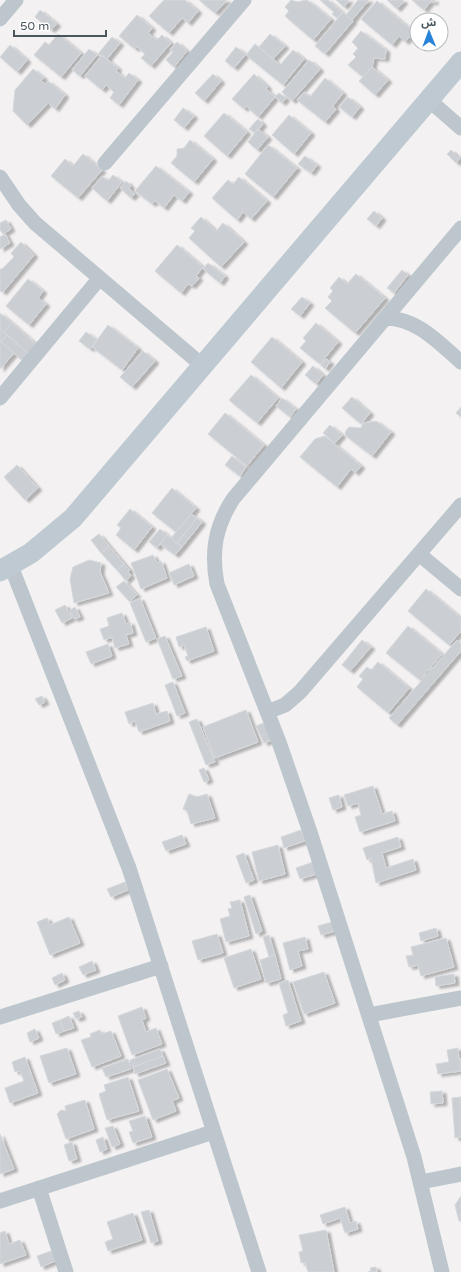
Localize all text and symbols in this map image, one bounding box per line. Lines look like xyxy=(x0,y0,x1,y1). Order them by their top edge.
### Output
scale bar xyxy=(14,12,106,38)
north arrow xyxy=(409,12,449,52)
text: ش xyxy=(421,16,436,29)
text: 50 m xyxy=(20,19,49,33)

